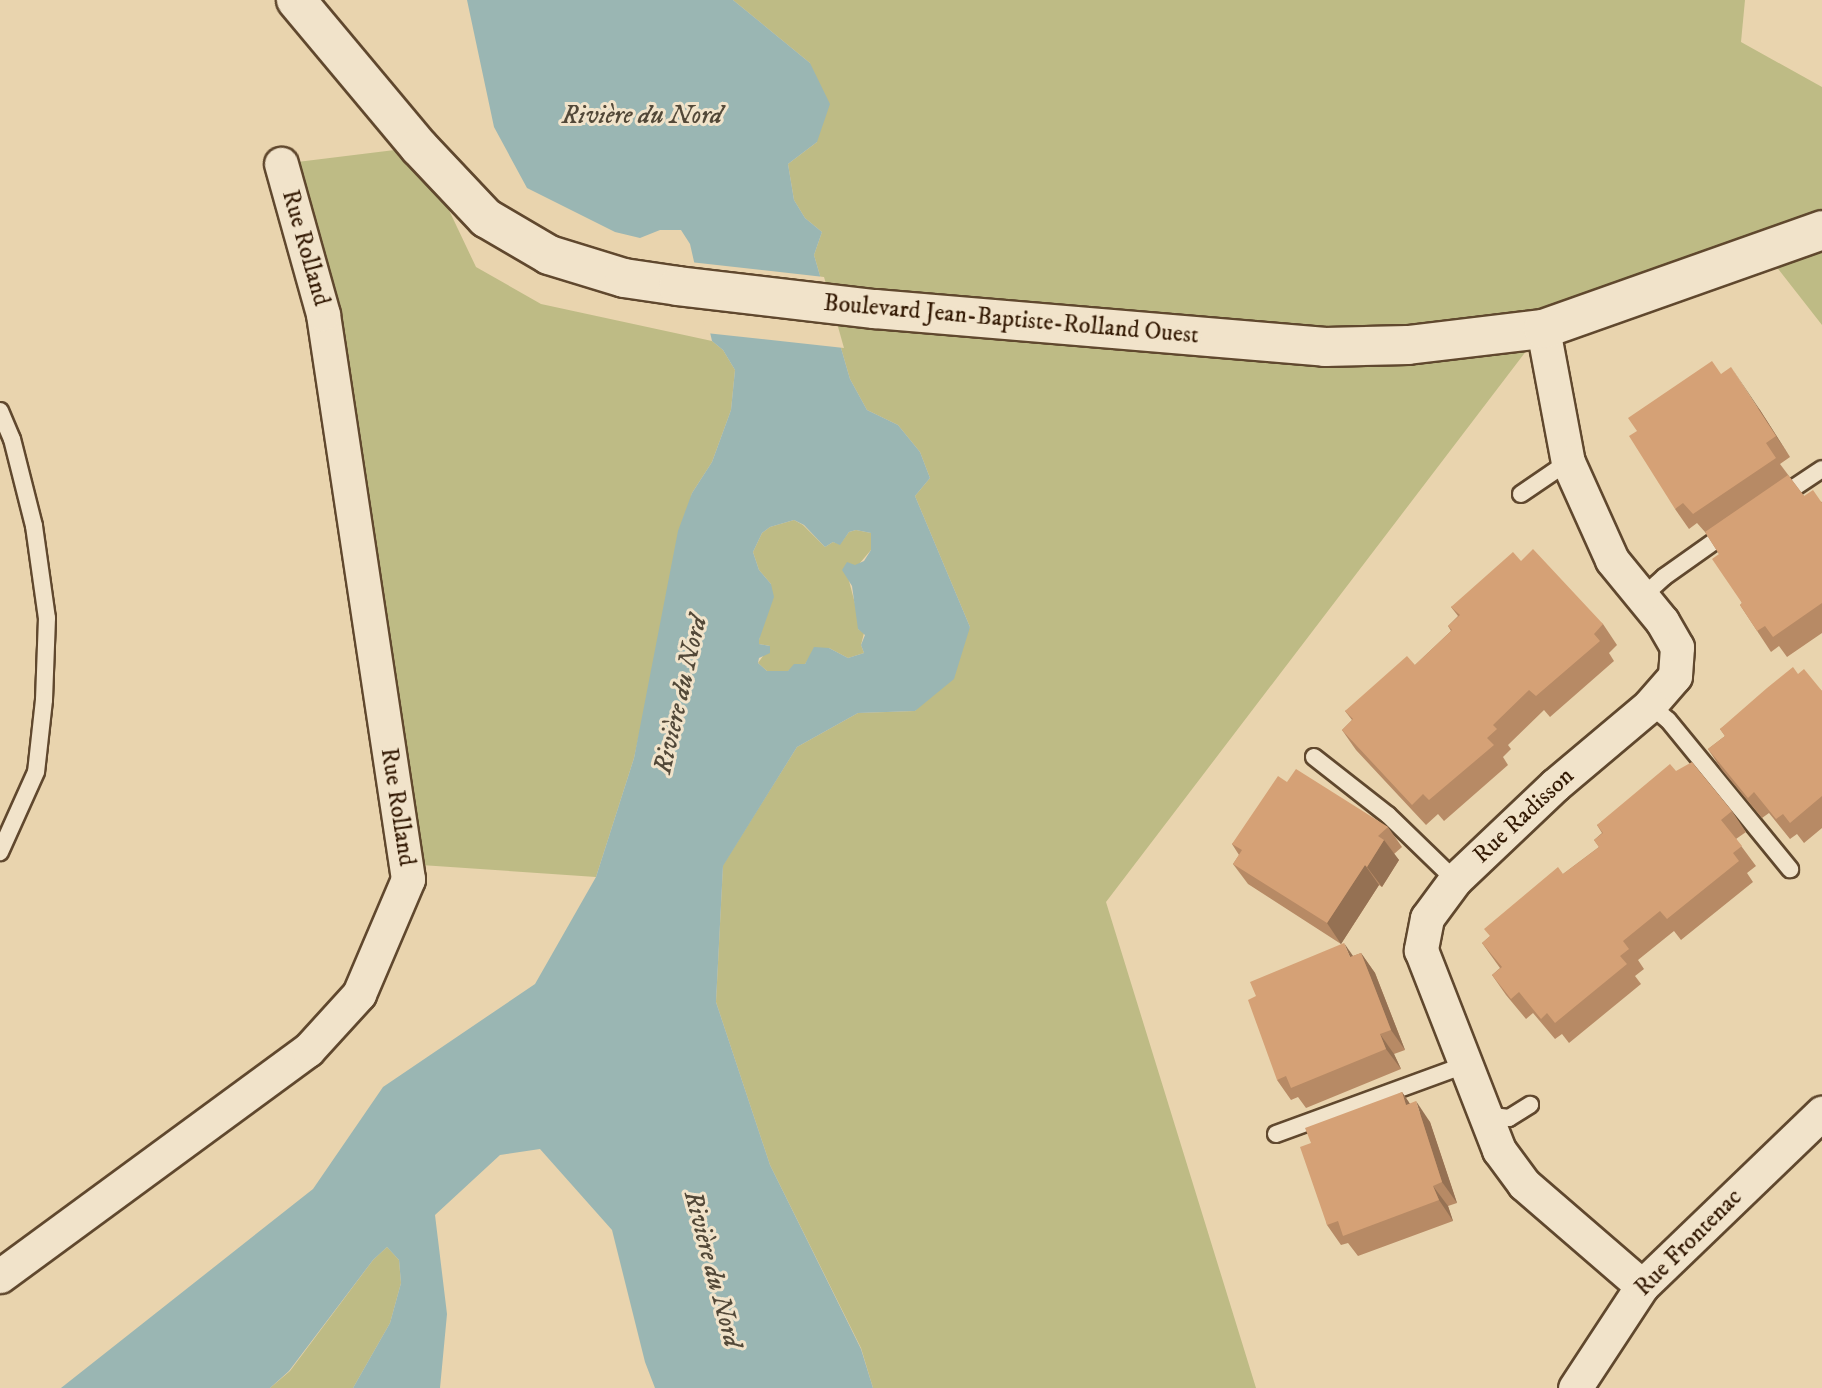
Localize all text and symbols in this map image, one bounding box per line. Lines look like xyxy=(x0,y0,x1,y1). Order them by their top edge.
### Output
water label: Rivière du Nord xyxy=(562,100,722,132)
street label: Rue Rolland xyxy=(275,187,335,309)
street label: Boulevard Jean-Baptiste-Rolland Ouest xyxy=(822,289,1200,351)
water label: Rivière du Nord xyxy=(648,613,714,777)
street label: Rue Rolland xyxy=(373,746,421,868)
street label: Rue Radisson xyxy=(1468,762,1580,870)
street label: Rue Frontenac xyxy=(1629,1183,1749,1303)
water label: Rivière du Nord xyxy=(676,1187,748,1351)

